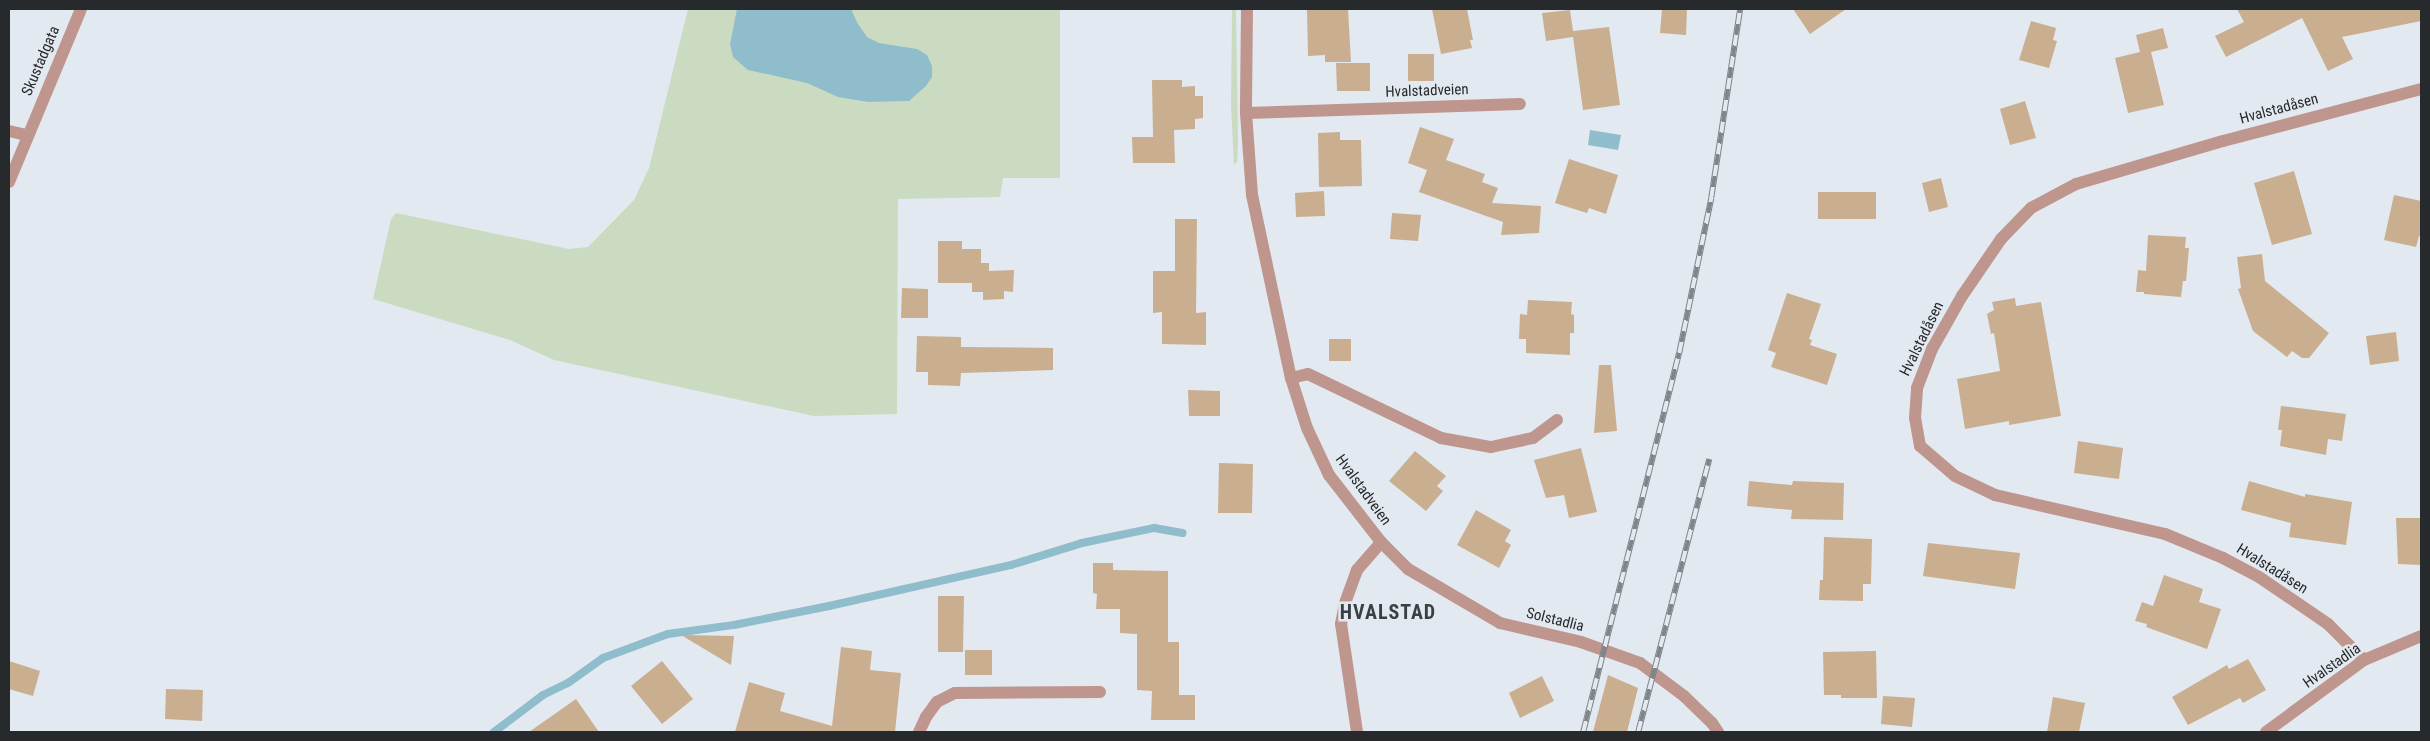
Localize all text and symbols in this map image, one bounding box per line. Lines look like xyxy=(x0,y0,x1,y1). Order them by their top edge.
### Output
street label: Skustadgata xyxy=(18,23,64,99)
street label: Hvalstadveien xyxy=(1385,81,1469,101)
street label: Hvalstadåsen xyxy=(2238,90,2320,128)
street label: Hvalstadåsen xyxy=(1896,299,1948,379)
street label: Hvalstadveien xyxy=(1331,451,1395,529)
street label: Hvalstadåsen xyxy=(2233,540,2311,598)
district label: HVALSTAD xyxy=(1339,600,1437,624)
street label: Solstadlia xyxy=(1524,604,1586,636)
street label: Hvalstadlia xyxy=(2300,640,2364,692)

